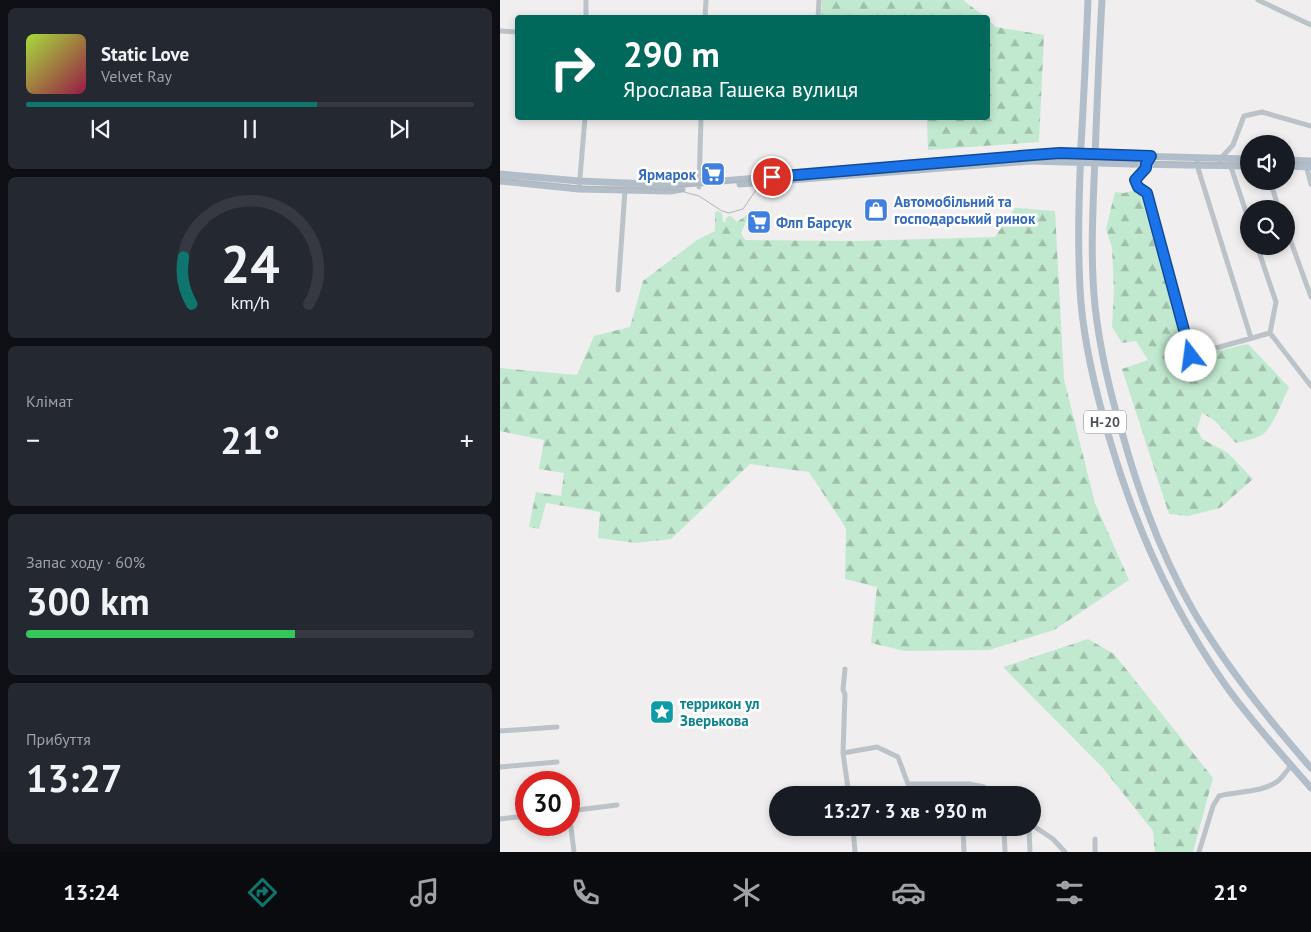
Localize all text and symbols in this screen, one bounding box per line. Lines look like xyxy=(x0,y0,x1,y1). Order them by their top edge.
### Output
text: 290 m xyxy=(623,31,720,77)
icon: right xyxy=(540,35,605,100)
text: Static Love xyxy=(101,42,189,66)
text: Velvet Ray xyxy=(101,66,172,86)
text: Ярослава Гашека вулиця xyxy=(623,75,858,103)
icon: previous xyxy=(87,115,115,143)
icon: pause xyxy=(236,115,264,143)
icon: next xyxy=(385,115,413,143)
map controls xyxy=(1240,135,1295,255)
button: sound xyxy=(1240,135,1295,190)
pin xyxy=(751,156,793,198)
supermarket icon: Ярмарок xyxy=(700,161,726,187)
icon: arrive xyxy=(758,163,786,191)
place label: Ярмарок xyxy=(638,165,697,184)
place label: Автомобільний та господарський ринок xyxy=(894,192,1036,228)
shop icon: Автомобільний та господарський ринок xyxy=(863,197,889,223)
button: search xyxy=(1240,200,1295,255)
supermarket icon: Флп Барсук xyxy=(746,209,772,235)
place label: Флп Барсук xyxy=(776,213,852,232)
text: 24 xyxy=(221,230,279,297)
text: km/h xyxy=(230,291,270,314)
position arrow xyxy=(1164,329,1216,381)
text: Клімат xyxy=(26,391,73,411)
road number: Н-20 xyxy=(1084,411,1126,434)
text: 21° xyxy=(220,415,280,464)
text: − xyxy=(26,421,40,458)
text: + xyxy=(460,421,474,458)
text: Запас ходу · 60% xyxy=(26,552,145,572)
text: 300 km xyxy=(26,576,150,625)
place label: террикон ул Зверькова xyxy=(680,694,759,730)
place icon: террикон ул Зверькова xyxy=(649,699,675,725)
text: Прибуття xyxy=(26,729,91,749)
text: 13:27 xyxy=(26,753,122,802)
speed limit sign: 30 xyxy=(515,771,580,836)
text: 13:27 · 3 хв · 930 m xyxy=(823,799,987,823)
icon: directions xyxy=(245,875,280,910)
icon: music xyxy=(407,875,442,910)
icon: phone xyxy=(568,875,603,910)
icon: climate xyxy=(729,875,764,910)
icon: car xyxy=(891,875,926,910)
icon: filters xyxy=(1052,875,1087,910)
text: 13:24 xyxy=(63,878,119,906)
text: 21° xyxy=(1213,878,1248,906)

